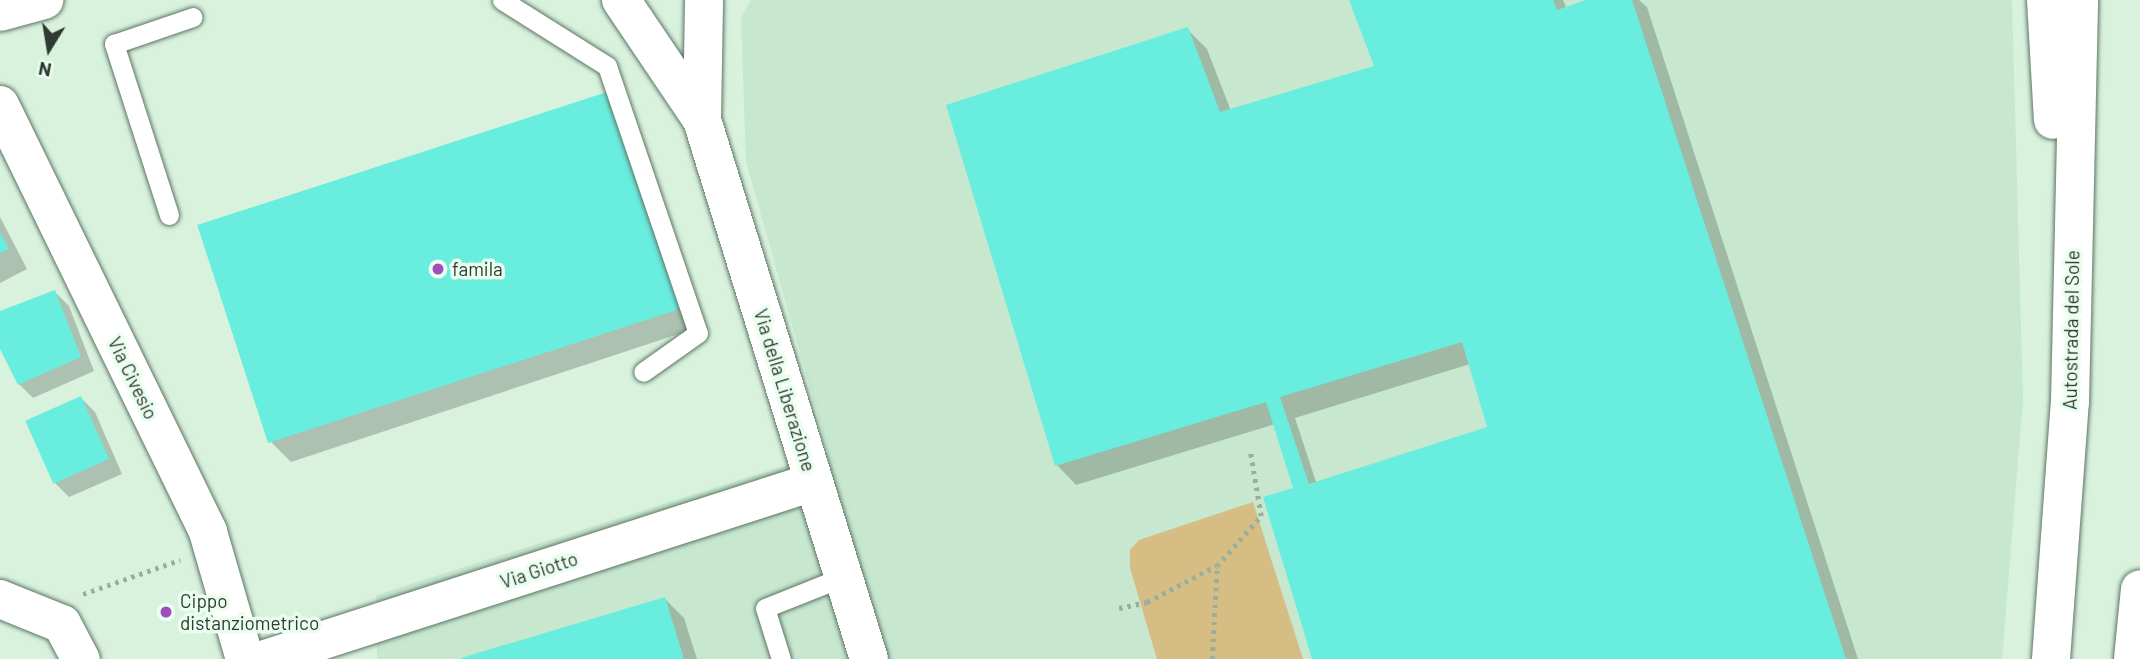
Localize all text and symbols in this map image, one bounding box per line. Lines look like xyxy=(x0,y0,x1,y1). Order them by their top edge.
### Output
north arrow xyxy=(14,14,84,84)
text: N xyxy=(37,58,53,83)
street label: Autostrada del Sole xyxy=(2058,250,2084,410)
place label: famila xyxy=(452,258,503,280)
marker: famila xyxy=(430,261,446,277)
street label: Via della Liberazione xyxy=(749,306,821,474)
street label: Via Civesio xyxy=(103,333,163,423)
street label: Via Giotto xyxy=(497,547,581,593)
place label: Cippo distanziometrico xyxy=(180,590,319,634)
marker: Cippo distanziometrico xyxy=(158,604,174,620)

